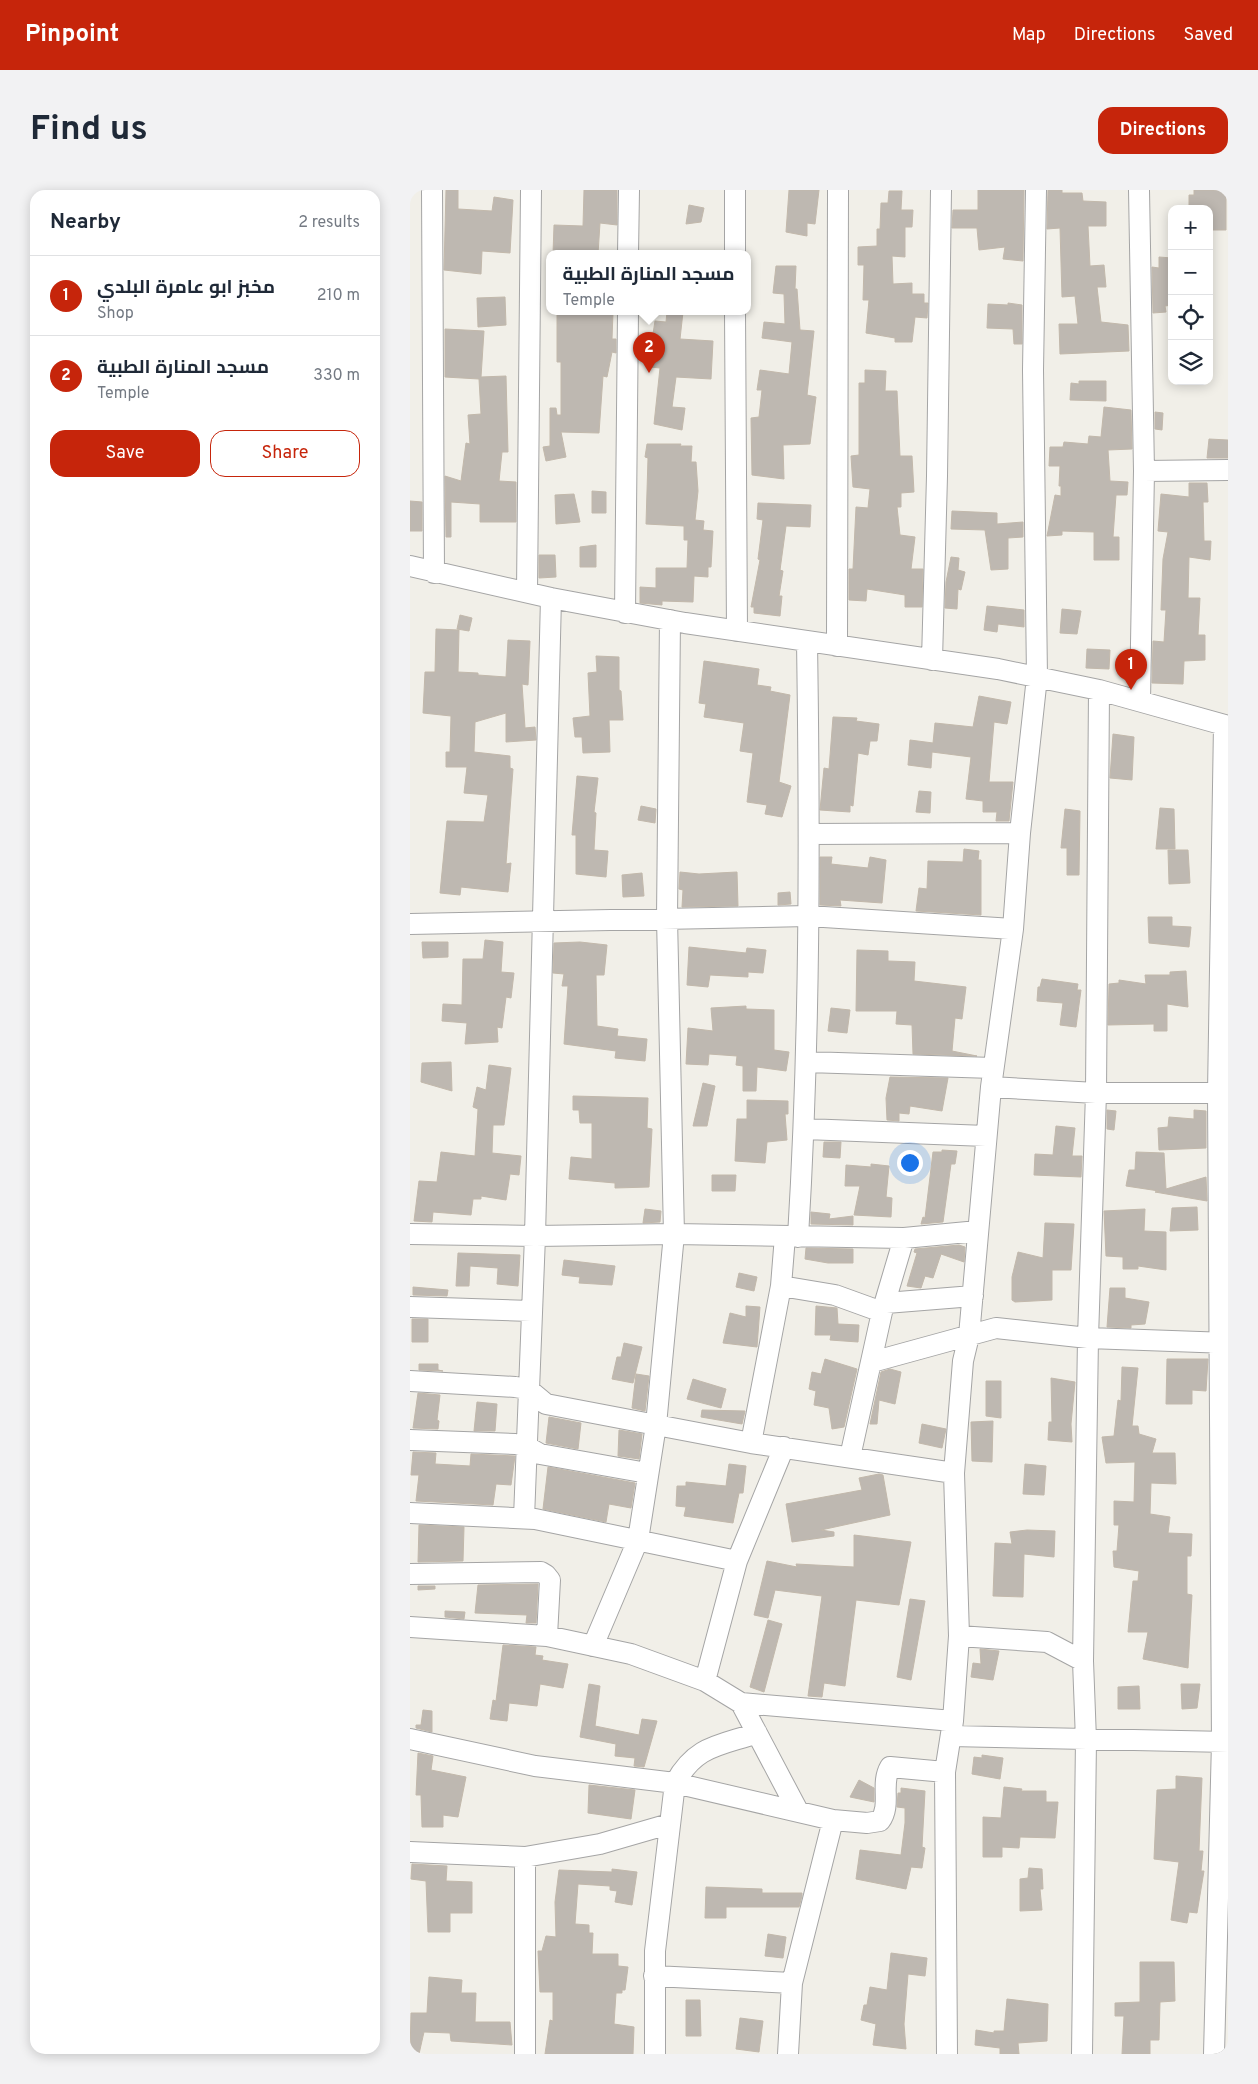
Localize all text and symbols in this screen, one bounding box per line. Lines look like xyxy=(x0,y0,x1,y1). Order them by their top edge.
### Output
text: Pinpoint xyxy=(25,20,119,50)
text: Map xyxy=(1012,24,1046,47)
text: Directions xyxy=(1074,24,1156,47)
text: Saved xyxy=(1184,24,1233,47)
button: Directions xyxy=(1098,107,1228,154)
text: Find us xyxy=(30,108,148,152)
map controls xyxy=(1168,205,1213,385)
button: + xyxy=(1168,205,1213,250)
text: Nearby xyxy=(50,209,121,236)
text: 2 results xyxy=(298,213,360,233)
popup xyxy=(546,250,751,315)
button: − xyxy=(1168,250,1213,295)
text: مسجد المنارة الطبية xyxy=(563,263,734,287)
text: مخبز ابو عامرة البلدي xyxy=(97,276,275,300)
text: 1 xyxy=(63,286,69,306)
text: 210 m xyxy=(317,286,360,306)
text: Temple xyxy=(563,291,615,311)
button: locate xyxy=(1168,295,1213,340)
text: Shop xyxy=(97,304,134,324)
pin: 2 xyxy=(633,332,665,373)
button: layers xyxy=(1168,340,1213,385)
text: مسجد المنارة الطبية xyxy=(97,356,269,380)
text: 2 xyxy=(61,366,71,386)
text: 330 m xyxy=(313,366,360,386)
text: Temple xyxy=(97,384,149,404)
button: Save xyxy=(50,430,200,477)
button: Share xyxy=(210,430,360,477)
pin: 1 xyxy=(1115,649,1147,690)
your location xyxy=(897,1150,923,1176)

